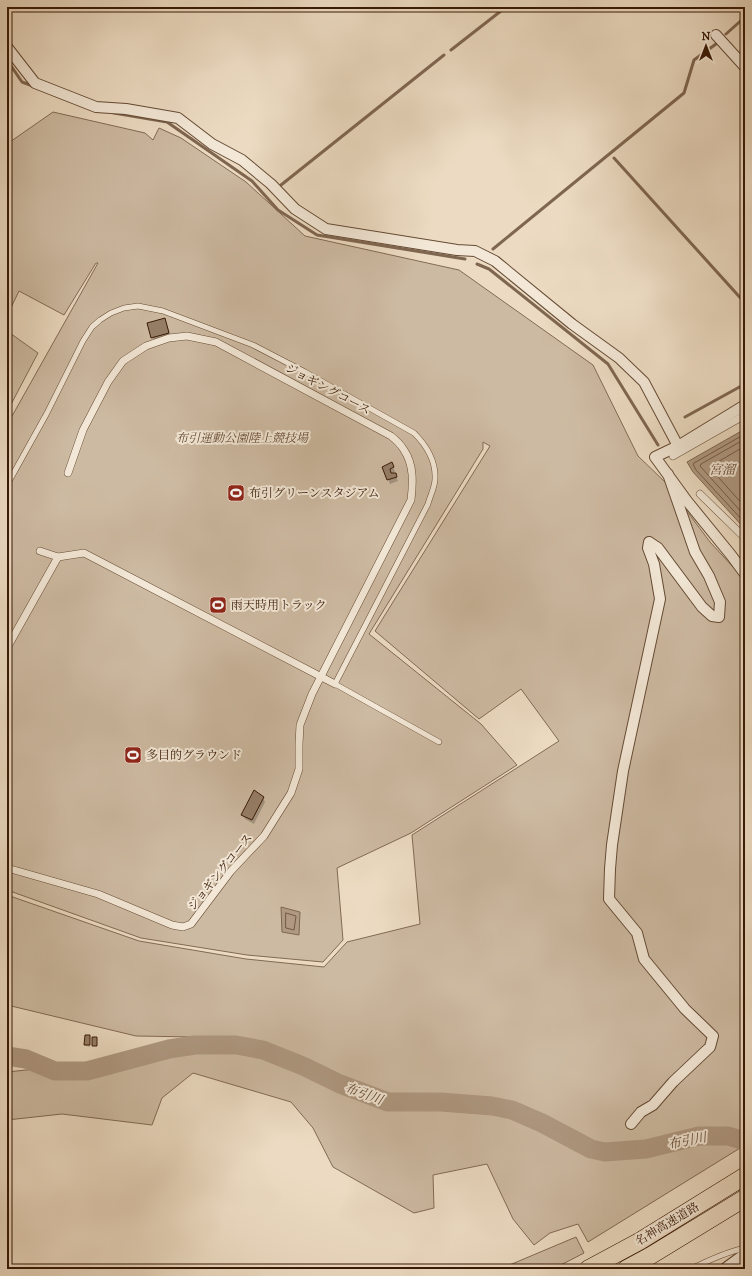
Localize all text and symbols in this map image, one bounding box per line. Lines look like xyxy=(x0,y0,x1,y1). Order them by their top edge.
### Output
north arrow xyxy=(686,26,726,66)
text: N xyxy=(701,30,711,44)
street label: ジョギングコース xyxy=(282,361,373,418)
park label: 布引運動公園陸上競技場 xyxy=(176,431,309,446)
water label: 宮溜 xyxy=(709,462,737,478)
sports icon: 布引グリーンスタジアム xyxy=(226,483,246,503)
place label: 布引グリーンスタジアム xyxy=(249,486,380,501)
sports icon: 雨天時用トラック xyxy=(208,595,228,615)
place label: 雨天時用トラック xyxy=(231,598,327,613)
sports icon: 多目的グラウンド xyxy=(123,745,143,765)
place label: 多目的グラウンド xyxy=(146,748,242,763)
street label: ジョギングコース xyxy=(185,831,256,914)
water label: 布引川 xyxy=(343,1080,387,1109)
water label: 布引川 xyxy=(667,1129,710,1153)
street label: 名神高速道路 xyxy=(633,1199,702,1249)

